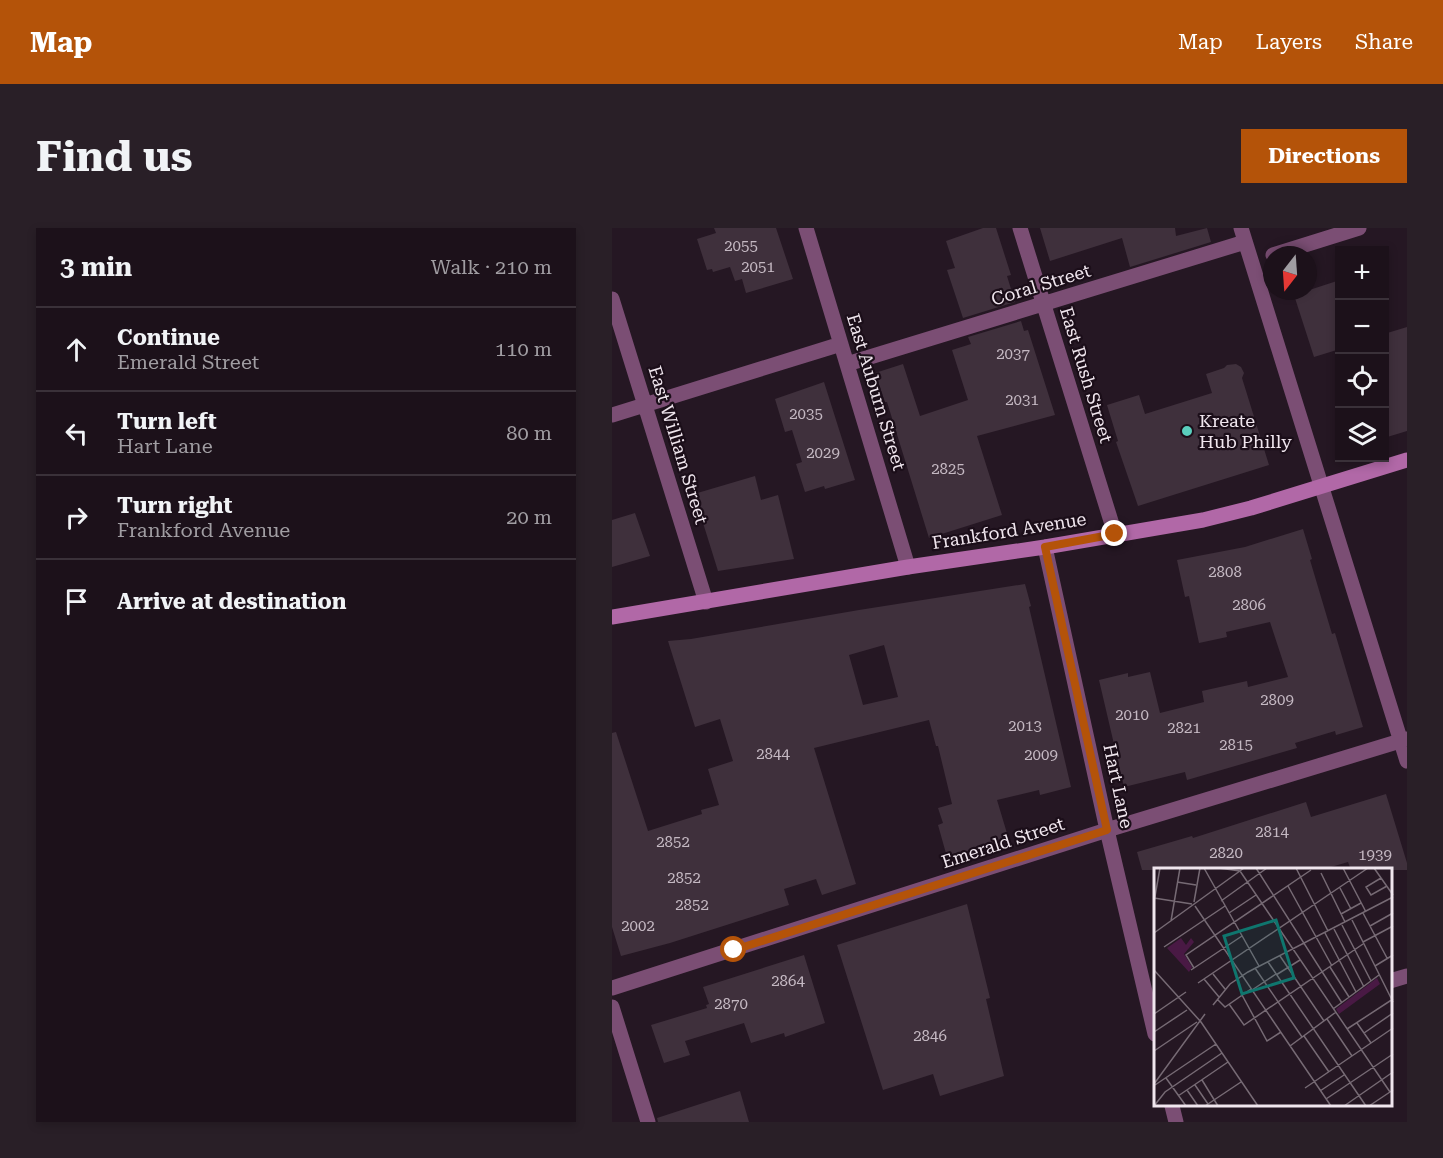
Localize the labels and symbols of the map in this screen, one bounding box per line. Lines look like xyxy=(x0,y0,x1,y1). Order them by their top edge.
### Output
house number: 2055 xyxy=(724,237,758,255)
north arrow xyxy=(1263,246,1317,300)
house number: 2051 xyxy=(741,258,775,276)
street label: Coral Street xyxy=(989,259,1093,310)
street label: East Rush Street xyxy=(1056,304,1117,446)
street label: East Auburn Street xyxy=(843,311,910,473)
house number: 2037 xyxy=(996,345,1030,363)
street label: East William Street xyxy=(644,363,713,527)
house number: 2031 xyxy=(1005,391,1039,409)
house number: 2035 xyxy=(789,405,823,423)
place label: Kreate Hub Philly xyxy=(1199,410,1292,452)
marker: Kreate Hub Philly xyxy=(1180,424,1194,438)
house number: 2029 xyxy=(806,444,840,462)
house number: 2825 xyxy=(931,460,965,478)
street label: Frankford Avenue xyxy=(930,508,1088,553)
route end xyxy=(1101,520,1127,546)
house number: 2808 xyxy=(1208,563,1242,581)
house number: 2806 xyxy=(1232,596,1266,614)
house number: 2809 xyxy=(1260,691,1294,709)
house number: 2010 xyxy=(1115,706,1149,724)
house number: 2013 xyxy=(1008,717,1042,735)
house number: 2821 xyxy=(1167,719,1201,737)
house number: 2815 xyxy=(1219,736,1253,754)
street label: Hart Lane xyxy=(1099,742,1138,830)
house number: 2844 xyxy=(756,745,790,763)
house number: 2009 xyxy=(1024,746,1058,764)
street label: Emerald Street xyxy=(939,813,1067,872)
house number: 2814 xyxy=(1255,823,1289,841)
house number: 2852 xyxy=(656,833,690,851)
house number: 2820 xyxy=(1209,844,1243,862)
house number: 1939 xyxy=(1358,846,1392,864)
inset map xyxy=(1154,868,1392,1107)
house number: 2852 xyxy=(667,869,701,887)
house number: 2852 xyxy=(675,896,709,914)
house number: 2002 xyxy=(621,917,655,935)
route start xyxy=(720,936,746,962)
house number: 2864 xyxy=(771,972,805,990)
house number: 2870 xyxy=(714,995,748,1013)
house number: 2846 xyxy=(913,1027,947,1045)

